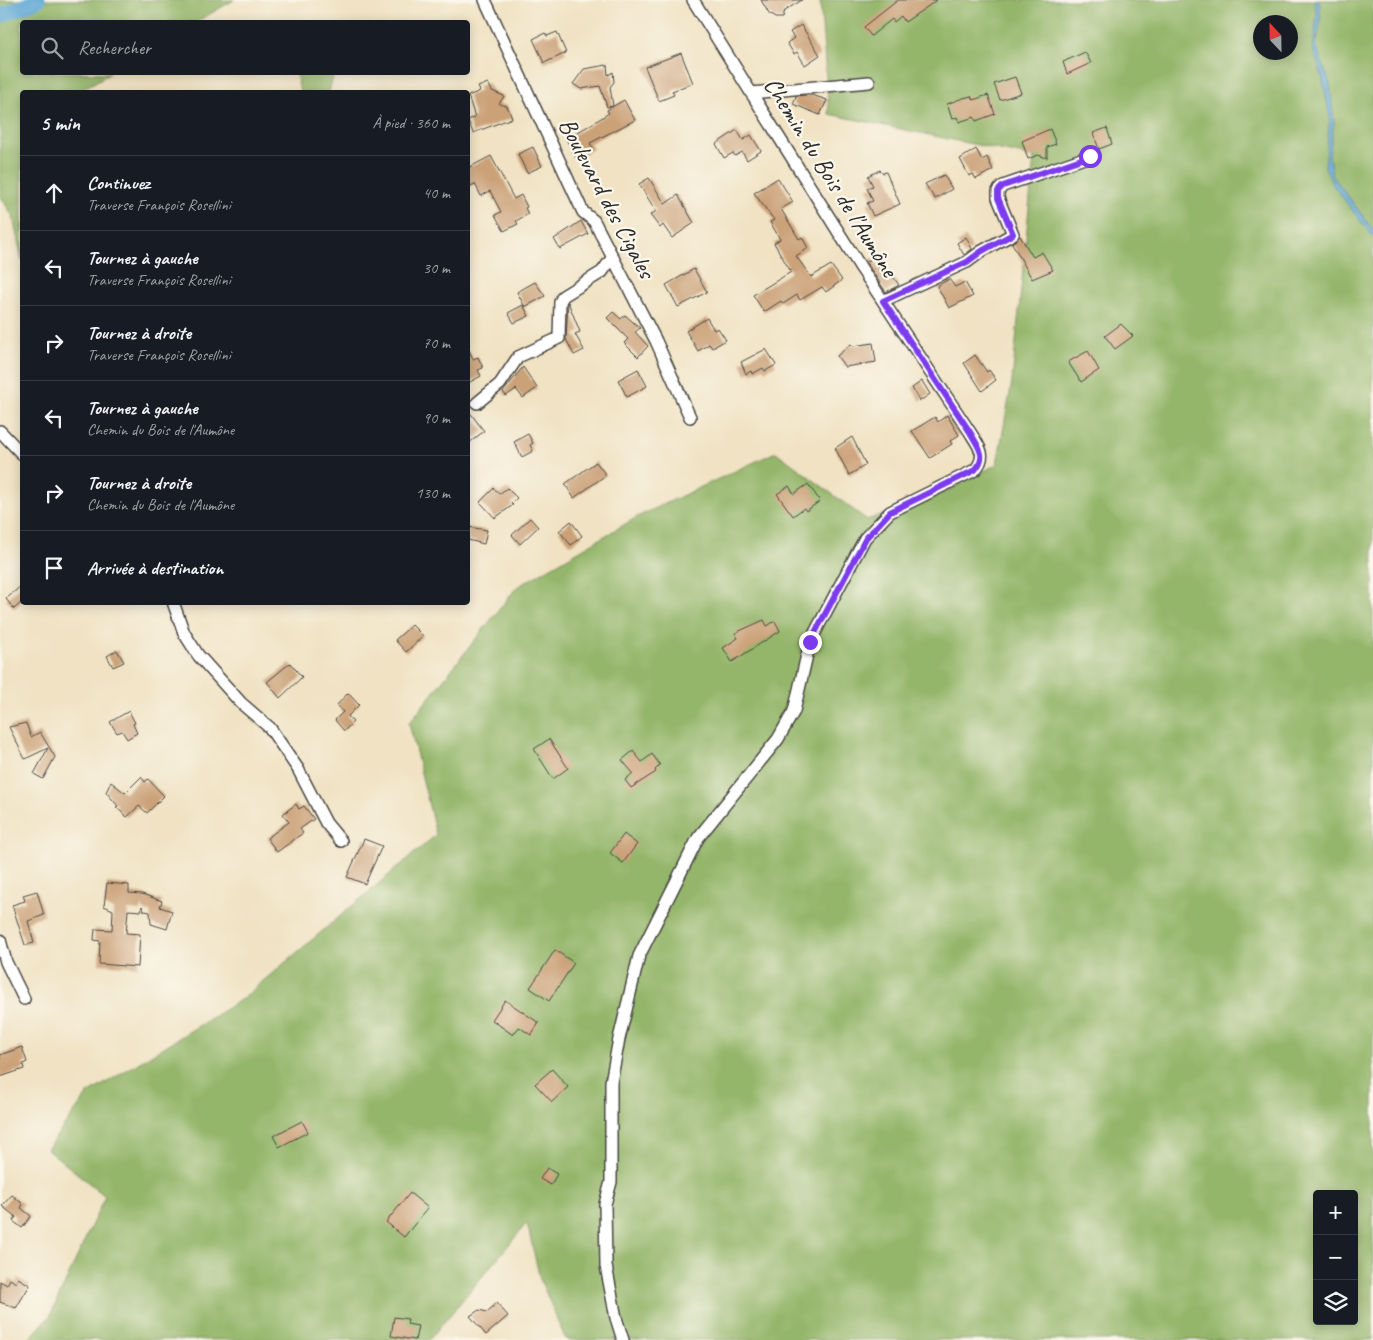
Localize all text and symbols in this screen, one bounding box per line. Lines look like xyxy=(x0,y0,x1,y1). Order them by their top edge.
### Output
north arrow xyxy=(1253,15,1298,60)
search box xyxy=(20,20,470,75)
icon: search xyxy=(38,34,66,62)
text: Rechercher xyxy=(78,36,151,60)
street label: Chemin du Bois de l'Aumône xyxy=(757,71,906,285)
text: 5 min xyxy=(40,110,80,136)
street label: Boulevard des Cigales xyxy=(551,112,664,286)
text: À pied · 360 m xyxy=(372,113,450,133)
route start xyxy=(1079,145,1102,168)
text: Continuez xyxy=(87,171,150,195)
icon: ahead xyxy=(40,179,68,207)
text: 40 m xyxy=(423,183,450,203)
text: Traverse François Rosellini xyxy=(87,195,231,215)
text: Tournez à gauche xyxy=(87,246,198,270)
icon: left xyxy=(40,254,68,282)
text: 30 m xyxy=(423,258,450,278)
text: Traverse François Rosellini xyxy=(87,270,231,290)
text: Tournez à droite xyxy=(87,321,191,345)
icon: right xyxy=(40,329,68,357)
text: 70 m xyxy=(423,333,450,353)
text: Traverse François Rosellini xyxy=(87,345,231,365)
text: Tournez à gauche xyxy=(87,396,198,420)
icon: left xyxy=(40,404,68,432)
text: 90 m xyxy=(423,408,450,428)
text: Chemin du Bois de l'Aumône xyxy=(87,420,234,440)
text: Tournez à droite xyxy=(87,471,191,495)
icon: right xyxy=(40,479,68,507)
text: 130 m xyxy=(416,483,450,503)
text: Chemin du Bois de l'Aumône xyxy=(87,495,234,515)
icon: arrive xyxy=(40,554,68,582)
text: Arrivée à destination xyxy=(87,556,223,580)
route end xyxy=(799,631,822,654)
map controls xyxy=(1313,1190,1358,1325)
button: + xyxy=(1313,1190,1358,1235)
button: − xyxy=(1313,1235,1358,1280)
button: layers xyxy=(1313,1280,1358,1325)

